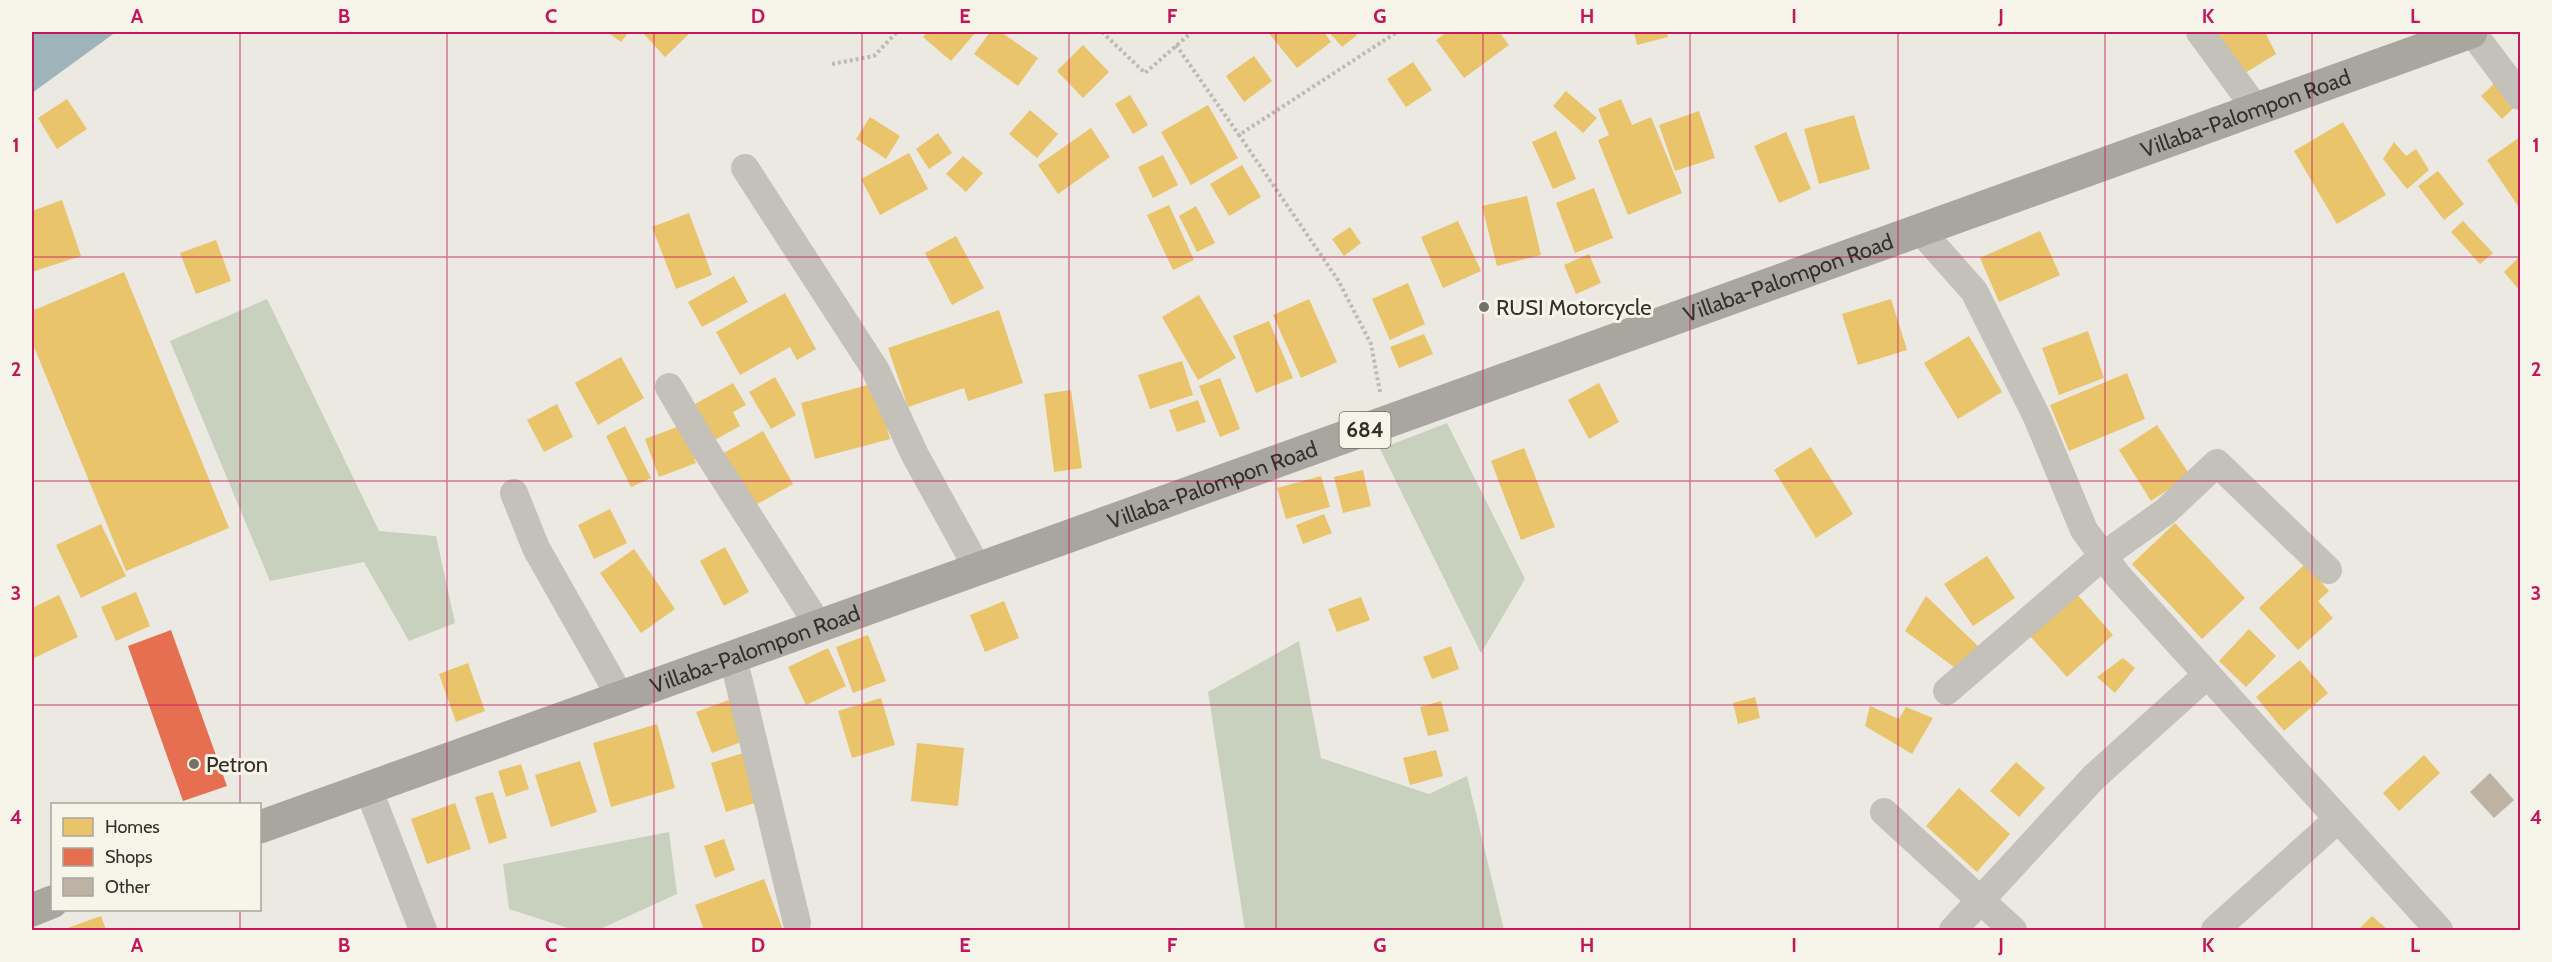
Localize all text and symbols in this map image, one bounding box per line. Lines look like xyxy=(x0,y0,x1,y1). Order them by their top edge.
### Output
text: A xyxy=(131,4,144,28)
text: B xyxy=(338,4,350,28)
text: C xyxy=(545,4,557,28)
text: D xyxy=(751,4,765,28)
text: E xyxy=(959,4,971,28)
text: F xyxy=(1167,4,1178,28)
text: G xyxy=(1373,4,1387,28)
text: H xyxy=(1580,4,1594,28)
text: I xyxy=(1791,4,1797,28)
text: J xyxy=(1997,4,2004,28)
text: K xyxy=(2202,4,2215,28)
text: L xyxy=(2410,4,2420,28)
street label: Villaba-Palompon Road xyxy=(2137,63,2354,164)
text: 1 xyxy=(12,133,20,157)
text: 1 xyxy=(2532,133,2540,157)
street label: Villaba-Palompon Road xyxy=(1680,228,1897,328)
place label: RUSI Motorcycle xyxy=(1496,294,1651,321)
marker: RUSI Motorcycle xyxy=(1477,300,1491,314)
text: 2 xyxy=(11,357,21,381)
text: 2 xyxy=(2531,357,2541,381)
road number: 684 xyxy=(1340,412,1390,448)
street label: Villaba-Palompon Road xyxy=(1104,435,1321,535)
text: 3 xyxy=(11,581,21,605)
text: 3 xyxy=(2531,581,2541,605)
street label: Villaba-Palompon Road xyxy=(647,599,864,700)
place label: Petron xyxy=(206,751,268,778)
marker: Petron xyxy=(187,757,201,771)
legend xyxy=(51,803,261,911)
text: 4 xyxy=(10,805,22,829)
text: 4 xyxy=(2530,805,2542,829)
text: Homes xyxy=(105,816,160,838)
text: Shops xyxy=(105,846,153,868)
text: Other xyxy=(105,876,150,898)
text: A xyxy=(131,933,144,957)
text: B xyxy=(338,933,350,957)
text: C xyxy=(545,933,557,957)
text: D xyxy=(751,933,765,957)
text: E xyxy=(959,933,971,957)
text: F xyxy=(1167,933,1178,957)
text: G xyxy=(1373,933,1387,957)
text: H xyxy=(1580,933,1594,957)
text: I xyxy=(1791,933,1797,957)
text: J xyxy=(1997,933,2004,957)
text: K xyxy=(2202,933,2215,957)
text: L xyxy=(2410,933,2420,957)

